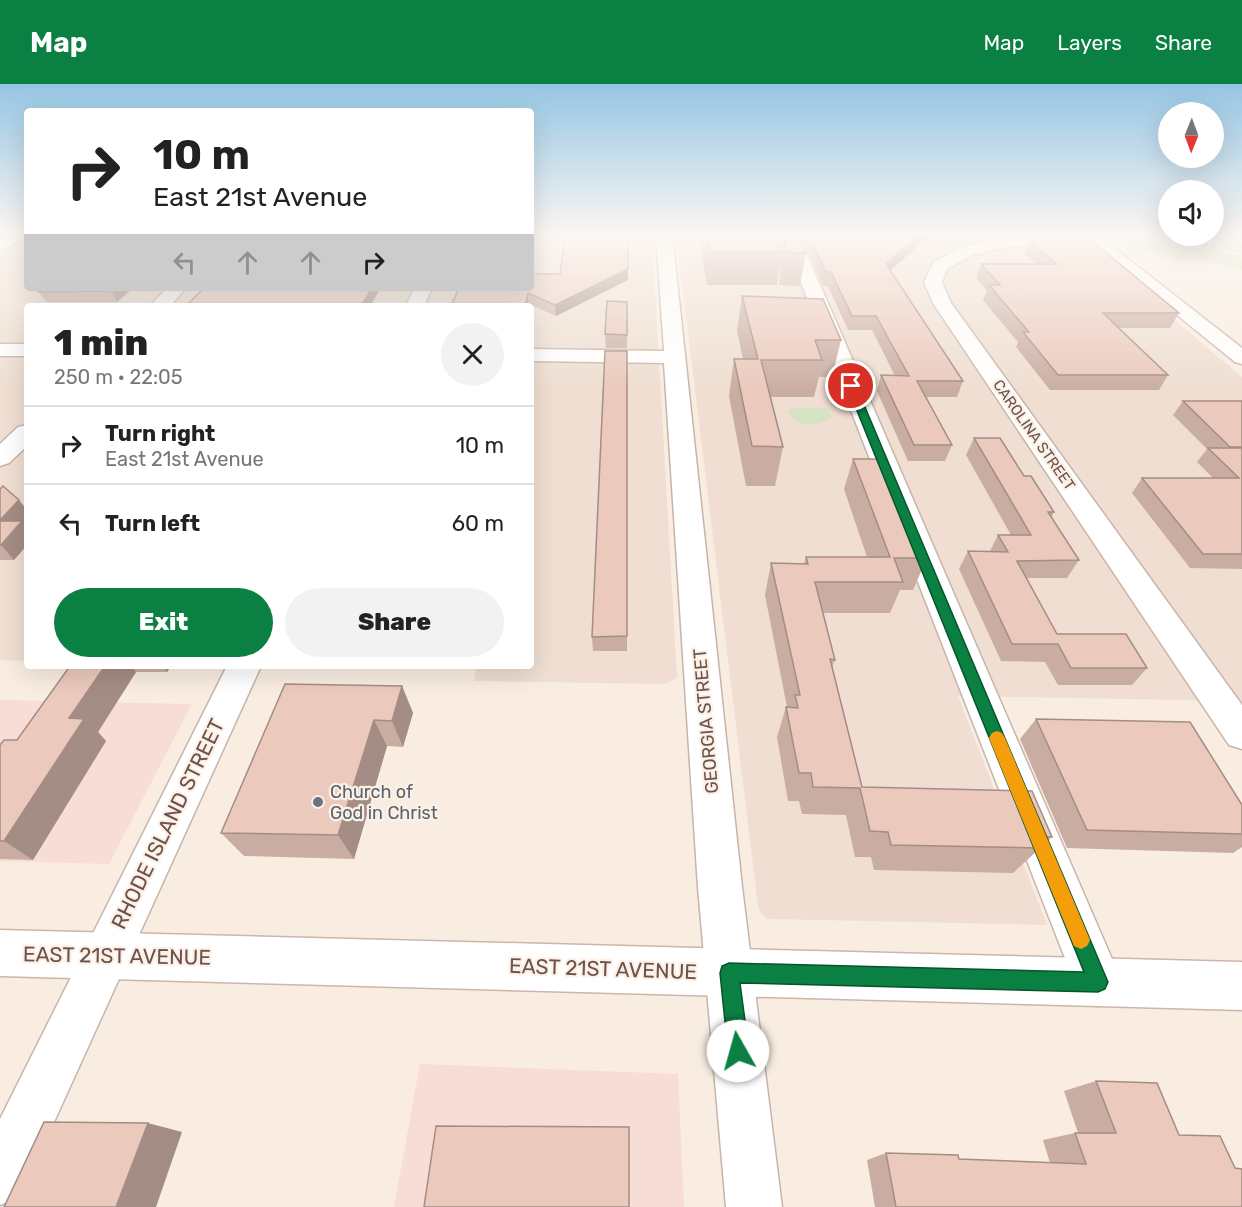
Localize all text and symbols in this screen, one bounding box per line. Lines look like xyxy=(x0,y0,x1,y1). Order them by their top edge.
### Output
text: Map xyxy=(30,26,87,59)
text: Map xyxy=(983,30,1024,55)
text: Layers xyxy=(1057,30,1122,55)
text: Share xyxy=(1155,30,1212,55)
north arrow xyxy=(1158,102,1224,168)
map controls xyxy=(1158,102,1224,246)
text: 10 m xyxy=(153,130,250,180)
icon: right xyxy=(54,132,132,210)
button: sound xyxy=(1158,180,1224,246)
text: East 21st Avenue xyxy=(153,181,367,213)
icon: left xyxy=(168,246,201,279)
icon: ahead xyxy=(231,246,264,279)
icon: ahead xyxy=(294,246,327,279)
icon: right xyxy=(357,246,390,279)
text: 1 min xyxy=(54,321,148,364)
button: close xyxy=(441,323,504,386)
pin xyxy=(825,360,876,411)
text: 250 m · 22:05 xyxy=(54,365,183,389)
icon: arrive xyxy=(834,369,867,402)
street label: CAROLINA STREET xyxy=(989,376,1079,494)
text: Turn right xyxy=(105,420,215,447)
icon: right xyxy=(54,429,87,462)
text: 10 m xyxy=(456,432,504,459)
text: East 21st Avenue xyxy=(105,447,264,471)
icon: left xyxy=(54,507,87,540)
text: Turn left xyxy=(105,510,200,537)
text: 60 m xyxy=(452,510,504,537)
button: Exit xyxy=(54,588,273,657)
button: Share xyxy=(285,588,504,657)
street label: GEORGIA STREET xyxy=(689,647,723,795)
street label: RHODE ISLAND STREET xyxy=(106,715,229,933)
place label: Church of God in Christ xyxy=(330,781,438,824)
marker: Church of God in Christ xyxy=(311,795,325,809)
street label: EAST 21ST AVENUE xyxy=(23,941,211,970)
street label: EAST 21ST AVENUE xyxy=(509,953,698,984)
position arrow xyxy=(706,1019,770,1083)

